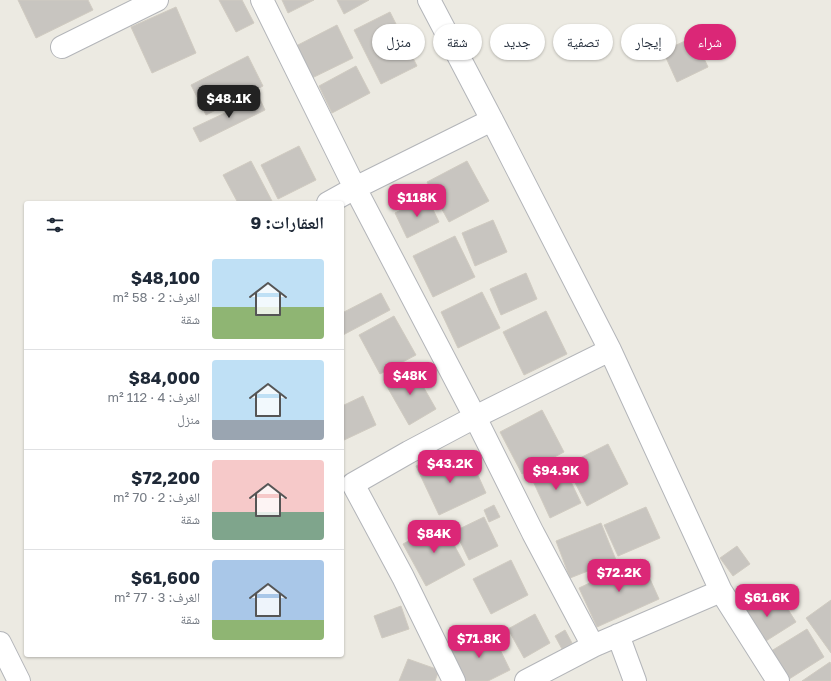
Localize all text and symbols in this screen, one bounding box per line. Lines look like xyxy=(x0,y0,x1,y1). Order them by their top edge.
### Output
chip: منزل xyxy=(372,24,425,60)
chip: شقة xyxy=(433,24,482,60)
chip: جديد xyxy=(490,24,545,60)
chip: تصفية xyxy=(553,24,613,60)
chip: إيجار xyxy=(621,24,676,60)
chip: شراء xyxy=(684,24,736,60)
pin: $48.1K xyxy=(196,85,262,119)
text: $48.1K xyxy=(206,90,252,106)
pin: $118K xyxy=(389,184,445,218)
text: $118K xyxy=(397,189,437,205)
text: العقارات: 9 xyxy=(251,212,324,233)
icon: filters xyxy=(44,214,66,236)
text: $48,100 xyxy=(131,267,200,288)
icon: home xyxy=(244,275,292,323)
text: الغرف: 2 · 58 m² xyxy=(112,289,200,305)
text: شقة xyxy=(181,311,200,327)
pin: $48K xyxy=(386,362,434,396)
text: $84,000 xyxy=(129,367,200,388)
text: $48K xyxy=(393,367,427,383)
icon: home xyxy=(244,376,292,424)
text: الغرف: 4 · 112 m² xyxy=(107,389,200,405)
text: منزل xyxy=(177,411,200,427)
pin: $43.2K xyxy=(417,450,483,484)
text: $43.2K xyxy=(427,455,473,471)
pin: $94.9K xyxy=(523,457,589,491)
text: $94.9K xyxy=(533,462,579,478)
text: $72,200 xyxy=(131,467,200,488)
icon: home xyxy=(244,476,292,524)
text: الغرف: 2 · 70 m² xyxy=(113,489,200,505)
text: شقة xyxy=(181,511,200,527)
pin: $84K xyxy=(410,520,458,554)
text: $84K xyxy=(417,525,451,541)
pin: $72.2K xyxy=(586,559,652,593)
text: $72.2K xyxy=(596,564,642,580)
text: $61,600 xyxy=(131,567,200,588)
icon: home xyxy=(244,576,292,624)
pin: $61.6K xyxy=(734,584,800,618)
text: الغرف: 3 · 77 m² xyxy=(114,589,200,605)
text: $61.6K xyxy=(744,589,790,605)
text: شقة xyxy=(181,611,200,627)
pin: $71.8K xyxy=(446,625,512,659)
text: $71.8K xyxy=(457,630,501,646)

